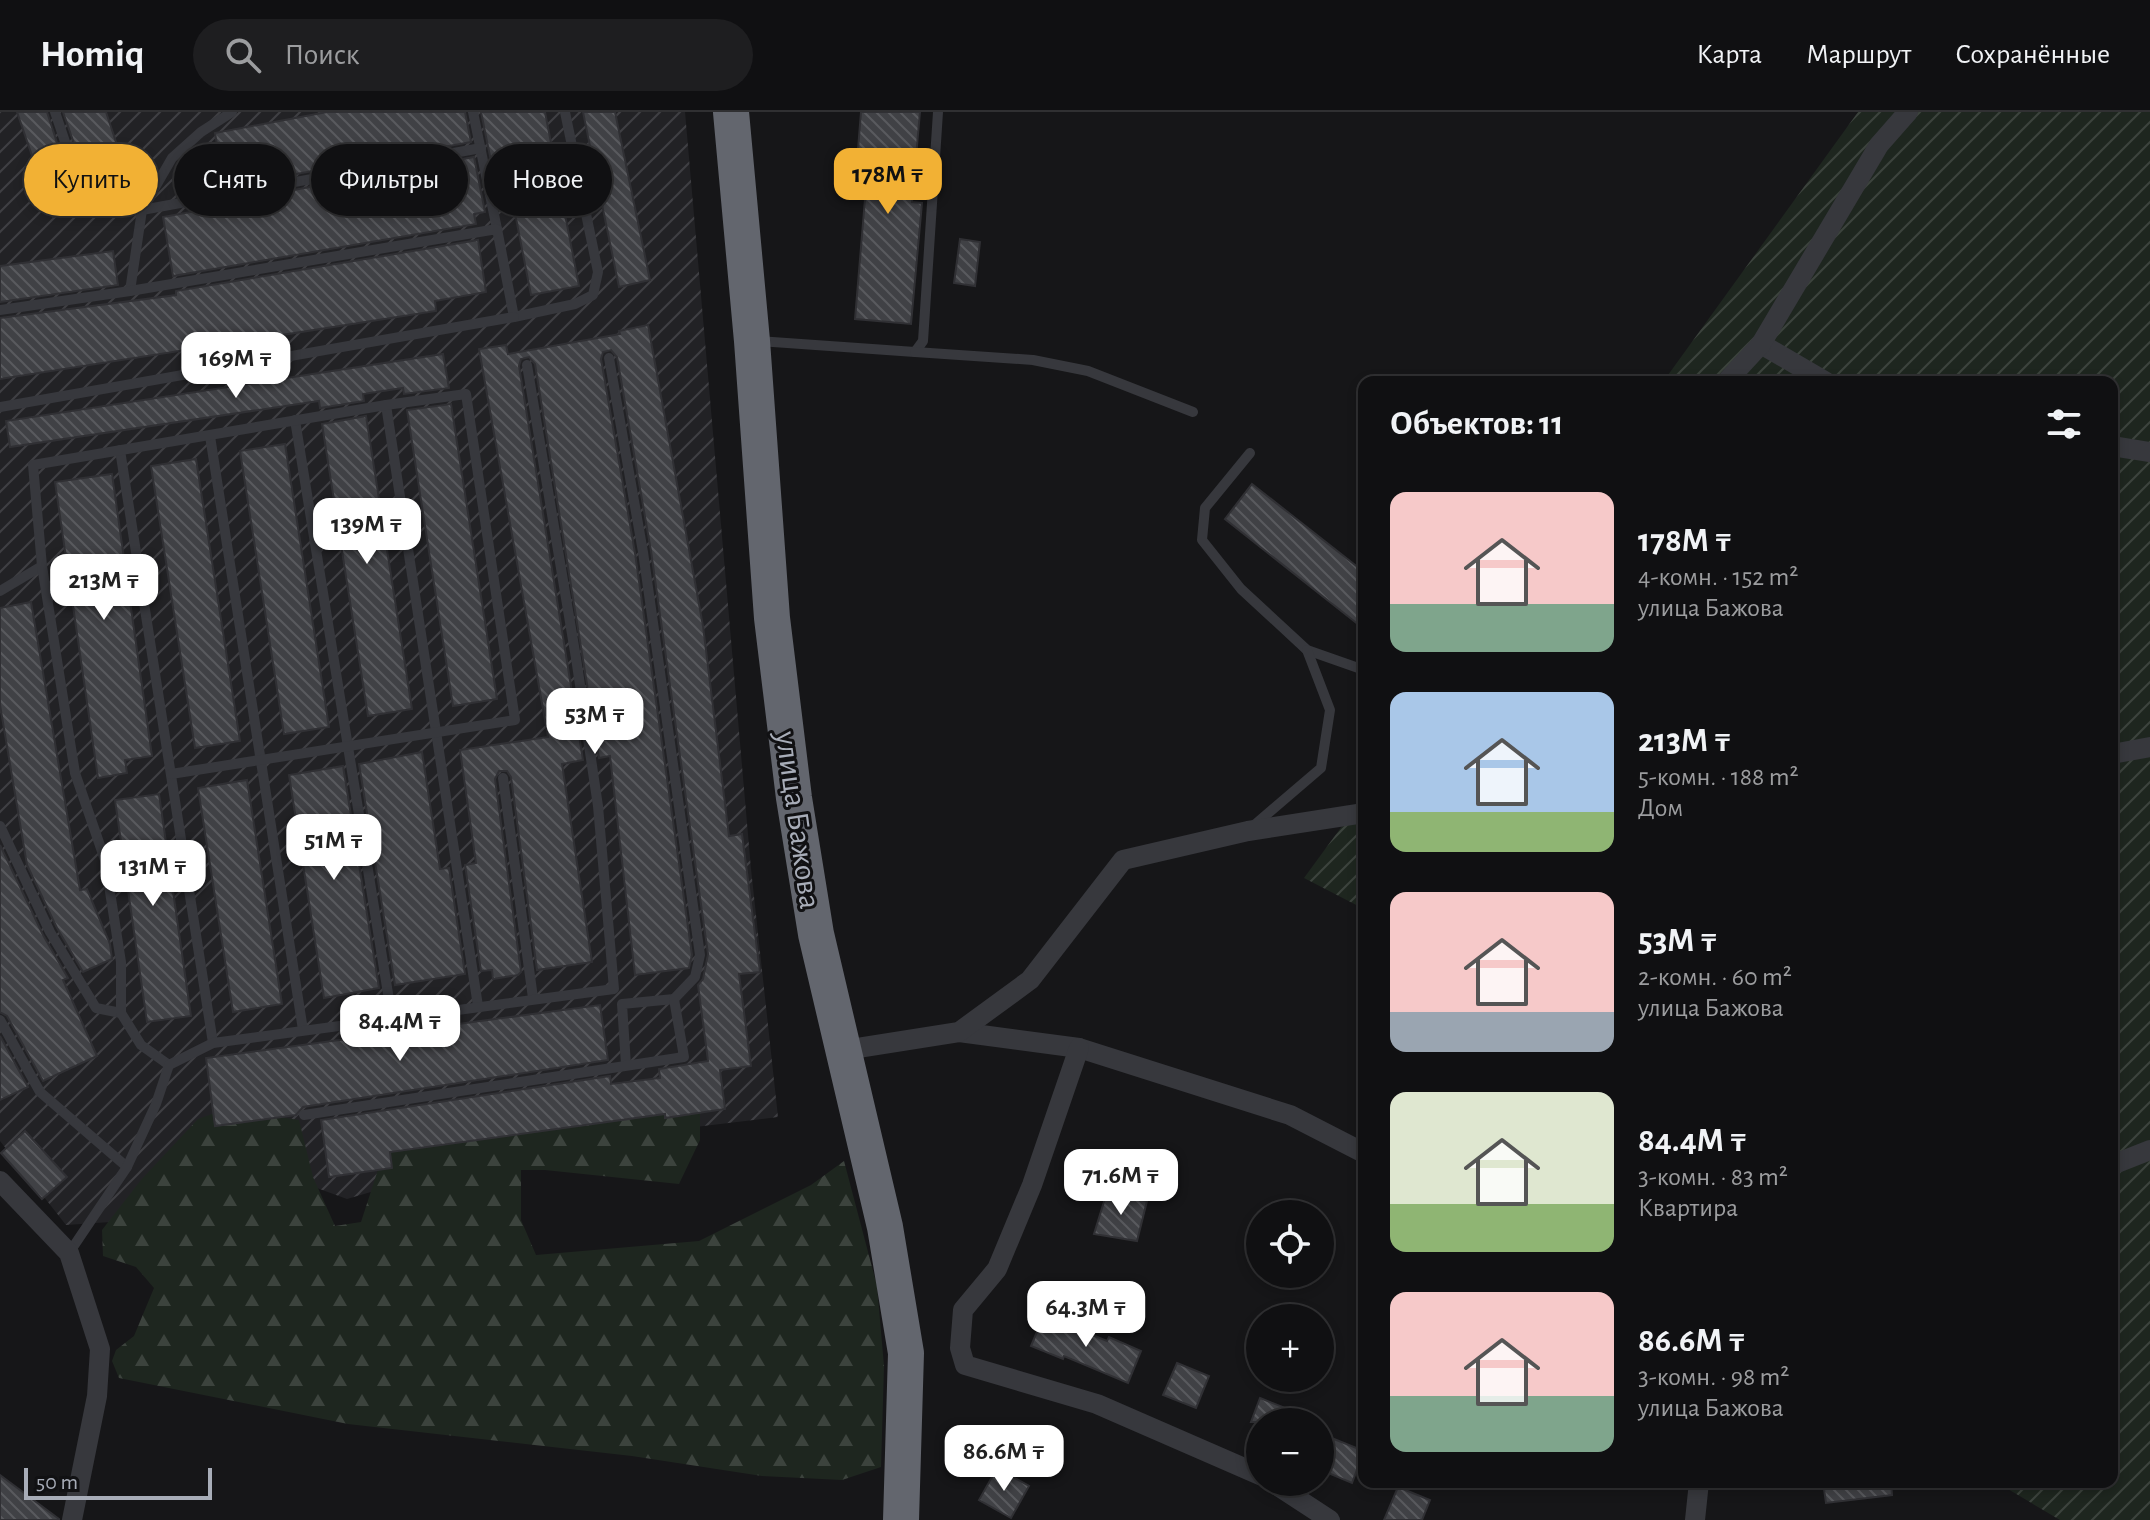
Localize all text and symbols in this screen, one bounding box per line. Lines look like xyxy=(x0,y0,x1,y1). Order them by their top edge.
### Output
search box xyxy=(193,19,753,91)
icon: search xyxy=(221,33,265,77)
text: Homiq xyxy=(40,36,145,74)
text: Поиск xyxy=(285,40,360,70)
text: Карта xyxy=(1696,41,1762,69)
text: Маршрут xyxy=(1806,41,1911,69)
text: Сохранённые xyxy=(1955,41,2110,69)
chip: Купить xyxy=(24,144,158,216)
chip: Снять xyxy=(174,144,295,216)
chip: Фильтры xyxy=(311,144,468,216)
chip: Новое xyxy=(484,144,612,216)
pin: 178M ₸ xyxy=(823,148,953,216)
text: 178M ₸ xyxy=(852,161,924,187)
pin: 169M ₸ xyxy=(171,332,301,400)
text: 169M ₸ xyxy=(199,345,273,371)
icon: filters xyxy=(2042,402,2086,446)
text: Объектов: 11 xyxy=(1390,407,1564,441)
pin: 139M ₸ xyxy=(302,498,432,566)
text: 139M ₸ xyxy=(331,511,403,537)
icon: home xyxy=(1454,524,1550,620)
text: 178M ₸ xyxy=(1638,524,1732,558)
pin: 213M ₸ xyxy=(39,554,169,622)
text: 4-комн. · 152 m² xyxy=(1638,564,1798,590)
text: 213M ₸ xyxy=(68,567,140,593)
text: улица Бажова xyxy=(1638,595,1784,621)
pin: 53M ₸ xyxy=(539,688,651,756)
text: 53M ₸ xyxy=(564,701,626,727)
icon: home xyxy=(1454,724,1550,820)
text: 213M ₸ xyxy=(1638,724,1732,758)
street label: улица Бажова xyxy=(770,728,826,911)
text: 5-комн. · 188 m² xyxy=(1638,764,1799,790)
text: Дом xyxy=(1638,795,1683,821)
pin: 51M ₸ xyxy=(278,814,390,882)
text: 51M ₸ xyxy=(304,827,364,853)
pin: 131M ₸ xyxy=(88,840,218,908)
text: 131M ₸ xyxy=(119,853,187,879)
icon: home xyxy=(1454,924,1550,1020)
text: 53M ₸ xyxy=(1638,924,1718,958)
text: 2-комн. · 60 m² xyxy=(1638,964,1792,990)
pin: 84.4M ₸ xyxy=(326,995,474,1063)
text: улица Бажова xyxy=(1638,995,1784,1021)
text: 84.4M ₸ xyxy=(358,1008,442,1034)
icon: home xyxy=(1454,1124,1550,1220)
text: 84.4M ₸ xyxy=(1638,1124,1747,1158)
pin: 71.6M ₸ xyxy=(1047,1149,1195,1217)
text: 71.6M ₸ xyxy=(1082,1162,1160,1188)
text: 3-комн. · 83 m² xyxy=(1638,1164,1788,1190)
text: Квартира xyxy=(1638,1195,1738,1221)
map controls xyxy=(1246,1200,1334,1496)
button: locate xyxy=(1246,1200,1334,1288)
pin: 64.3M ₸ xyxy=(1012,1281,1160,1349)
text: 64.3M ₸ xyxy=(1045,1294,1127,1320)
button: + xyxy=(1246,1304,1334,1392)
icon: home xyxy=(1454,1324,1550,1420)
text: 86.6M ₸ xyxy=(1638,1324,1746,1358)
text: 3-комн. · 98 m² xyxy=(1638,1364,1789,1390)
text: улица Бажова xyxy=(1638,1395,1784,1421)
button: − xyxy=(1246,1408,1334,1496)
pin: 86.6M ₸ xyxy=(930,1425,1078,1493)
text: 86.6M ₸ xyxy=(963,1438,1045,1464)
scale bar xyxy=(24,1464,212,1500)
text: 50 m xyxy=(36,1471,78,1493)

